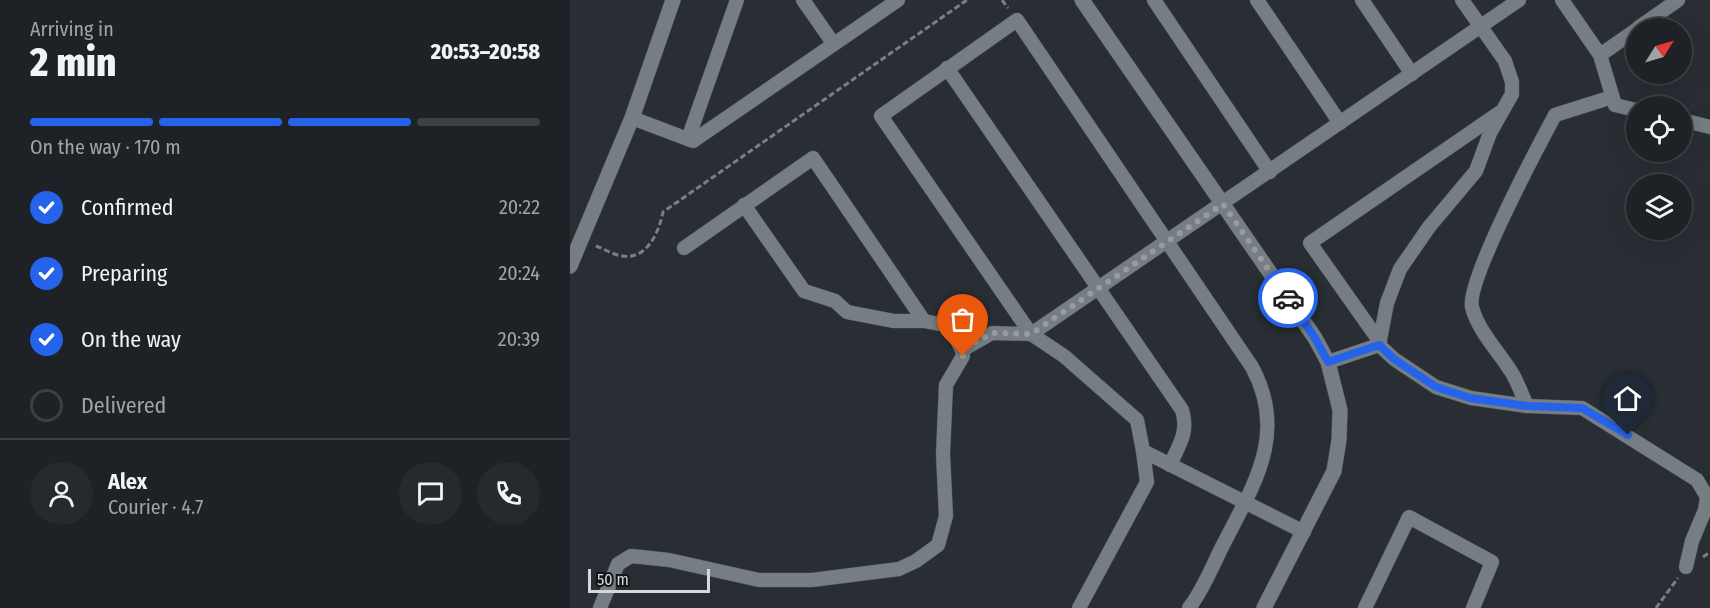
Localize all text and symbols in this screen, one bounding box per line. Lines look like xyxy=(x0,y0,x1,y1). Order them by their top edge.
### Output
text: Arriving in xyxy=(30,17,114,41)
north arrow xyxy=(1626,18,1692,84)
map controls xyxy=(1626,18,1692,240)
text: 20:53–20:58 xyxy=(431,38,540,65)
text: 2 min xyxy=(30,40,116,86)
button: locate xyxy=(1626,96,1692,162)
text: On the way · 170 m xyxy=(30,135,181,159)
button: layers xyxy=(1626,174,1692,240)
icon: check xyxy=(30,191,63,224)
text: Confirmed xyxy=(81,194,174,221)
text: 20:22 xyxy=(499,195,540,219)
icon: check xyxy=(30,257,63,290)
text: Preparing xyxy=(81,260,167,287)
text: 20:24 xyxy=(498,261,540,285)
courier xyxy=(1258,268,1318,328)
icon: car xyxy=(1272,282,1305,315)
pin xyxy=(937,294,988,356)
icon: bag xyxy=(946,303,979,336)
icon: check xyxy=(30,323,63,356)
text: On the way xyxy=(81,326,181,353)
text: 20:39 xyxy=(498,327,540,351)
pin xyxy=(1602,373,1653,435)
icon: home xyxy=(1611,382,1644,415)
text: Delivered xyxy=(81,392,166,419)
button: person xyxy=(30,462,93,525)
button: chat xyxy=(399,462,462,525)
button: phone xyxy=(477,462,540,525)
text: Alex xyxy=(108,468,147,495)
text: Courier · 4.7 xyxy=(108,495,203,519)
scale bar xyxy=(588,566,710,594)
text: 50 m xyxy=(597,570,629,589)

